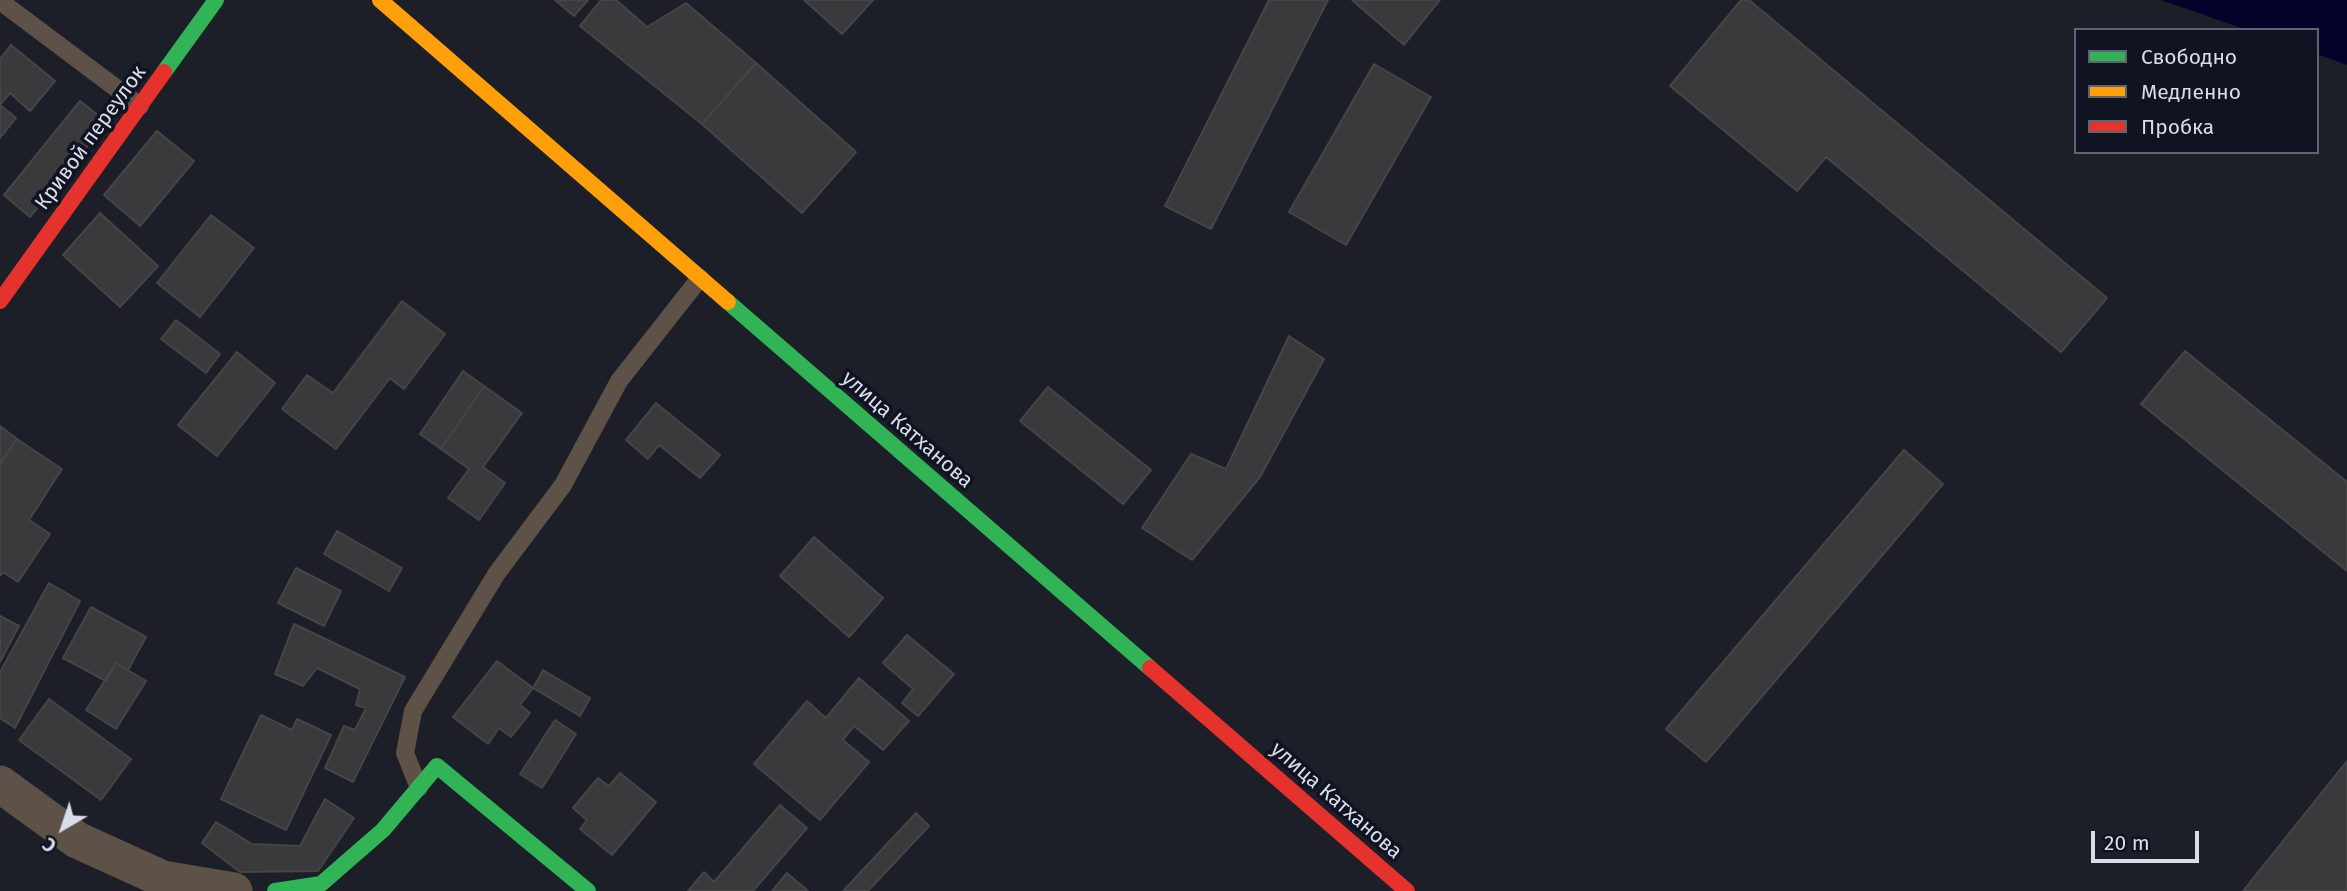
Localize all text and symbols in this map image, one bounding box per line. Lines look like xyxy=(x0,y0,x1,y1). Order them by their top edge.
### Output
legend xyxy=(2074,28,2319,154)
text: Свободно xyxy=(2141,44,2237,70)
street label: Кривой переулок xyxy=(30,61,152,215)
text: Медленно xyxy=(2141,79,2241,105)
text: Пробка xyxy=(2141,114,2214,140)
street label: улица Катханова xyxy=(836,366,978,494)
street label: улица Катханова xyxy=(1265,737,1407,865)
north arrow xyxy=(28,793,98,863)
scale bar xyxy=(2095,818,2204,862)
text: 20 m xyxy=(2104,830,2150,856)
text: С xyxy=(38,832,61,857)

